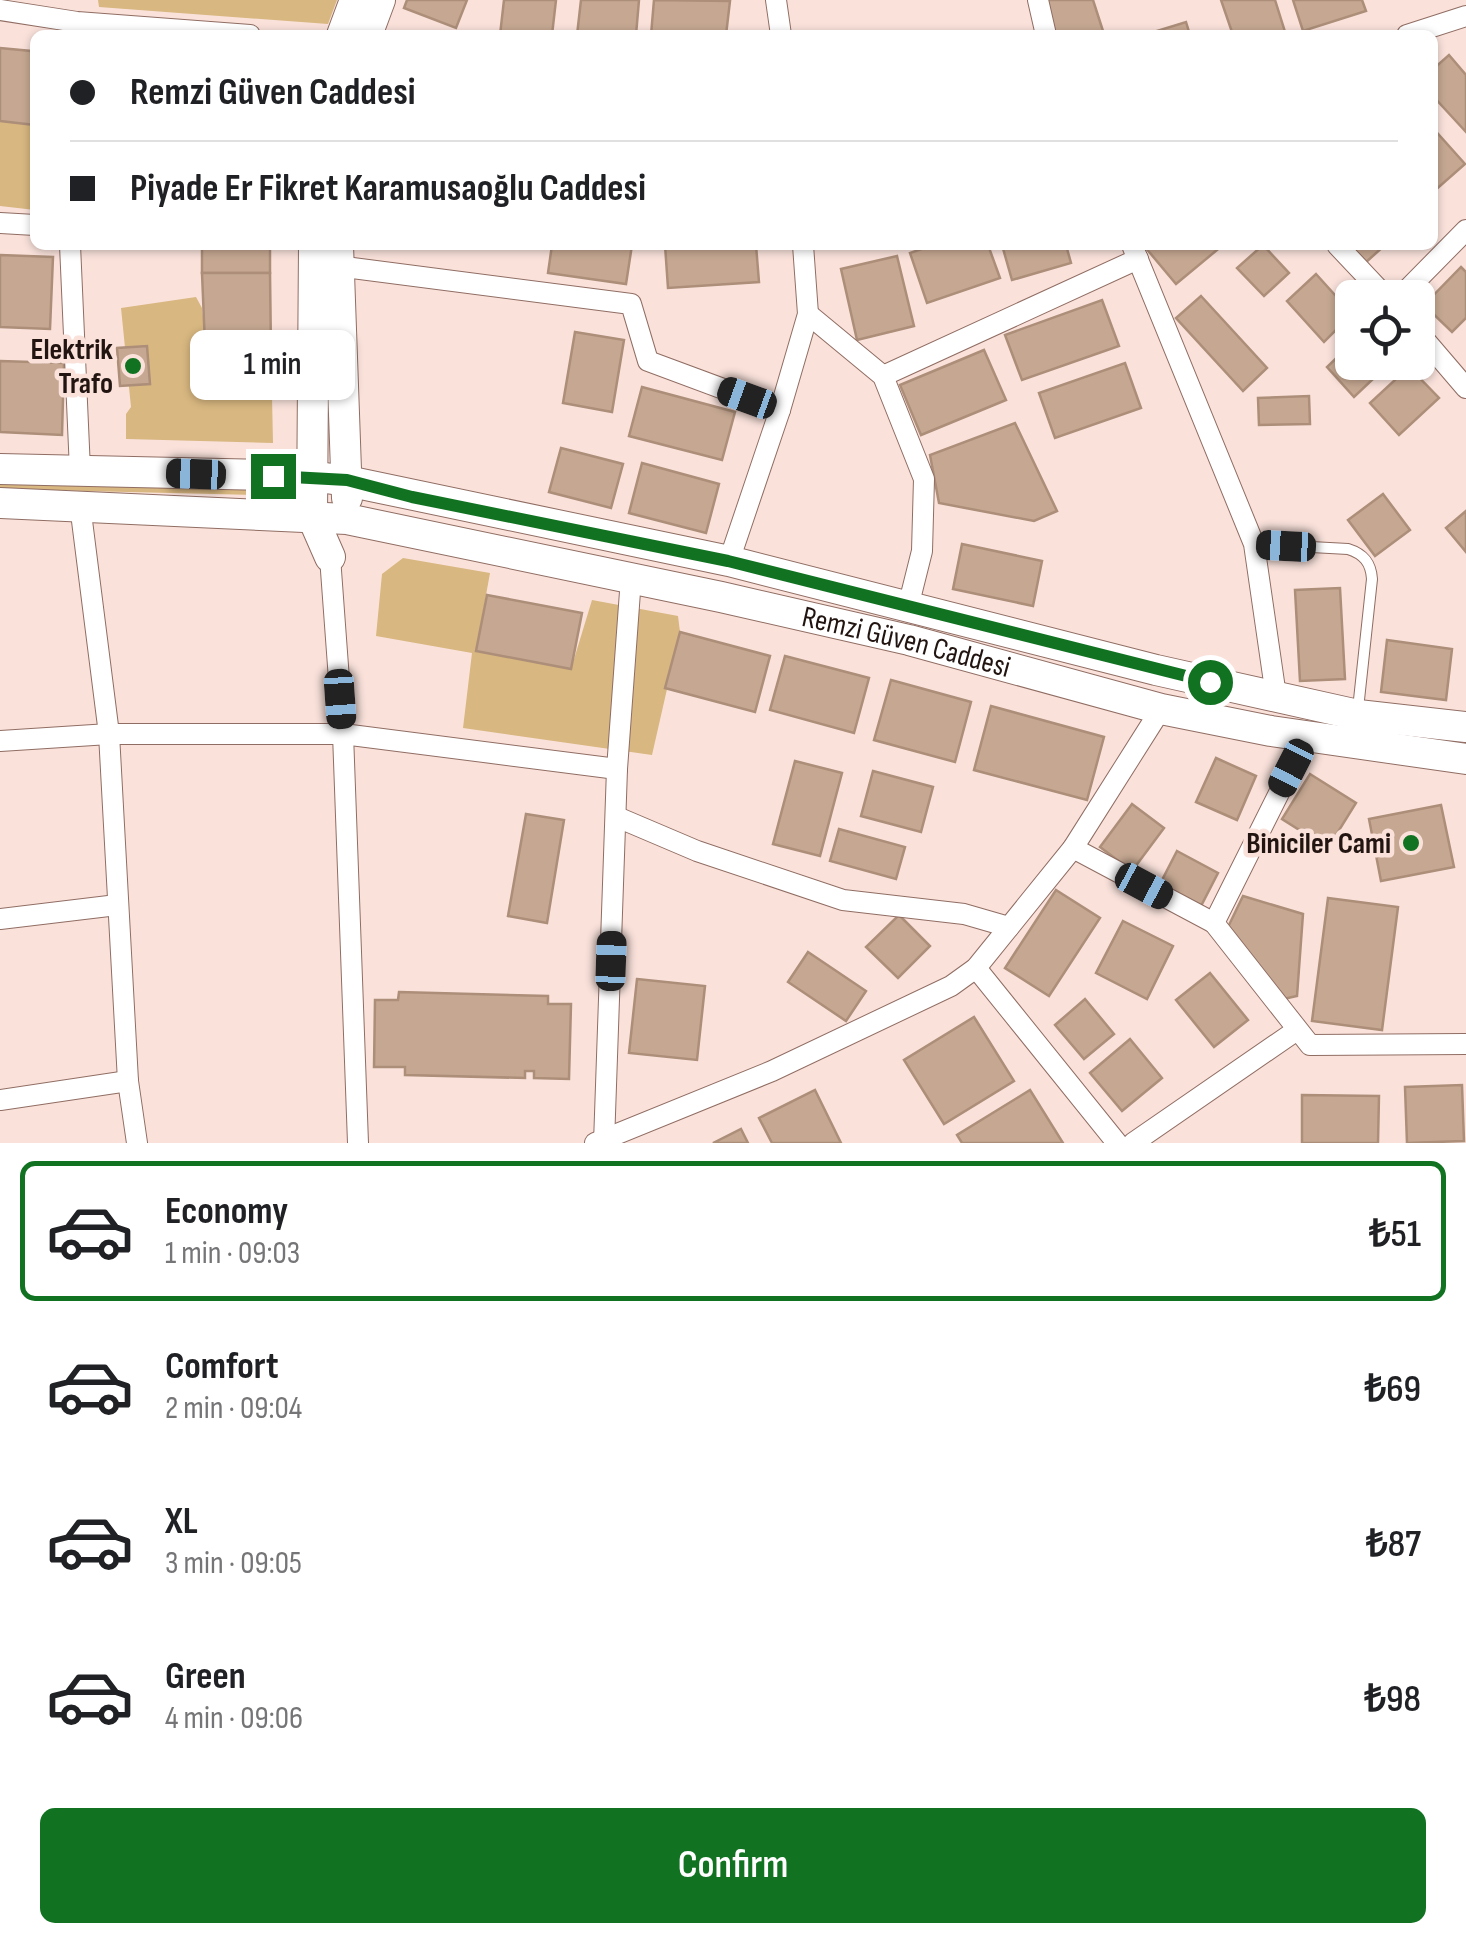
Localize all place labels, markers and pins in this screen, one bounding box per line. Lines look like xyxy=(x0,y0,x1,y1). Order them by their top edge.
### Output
place label: Elektrik Trafo xyxy=(30,332,113,402)
marker: Elektrik Trafo xyxy=(122,355,144,377)
place label: Biniciler Cami xyxy=(1246,826,1391,862)
marker: Biniciler Cami xyxy=(1400,832,1422,854)

